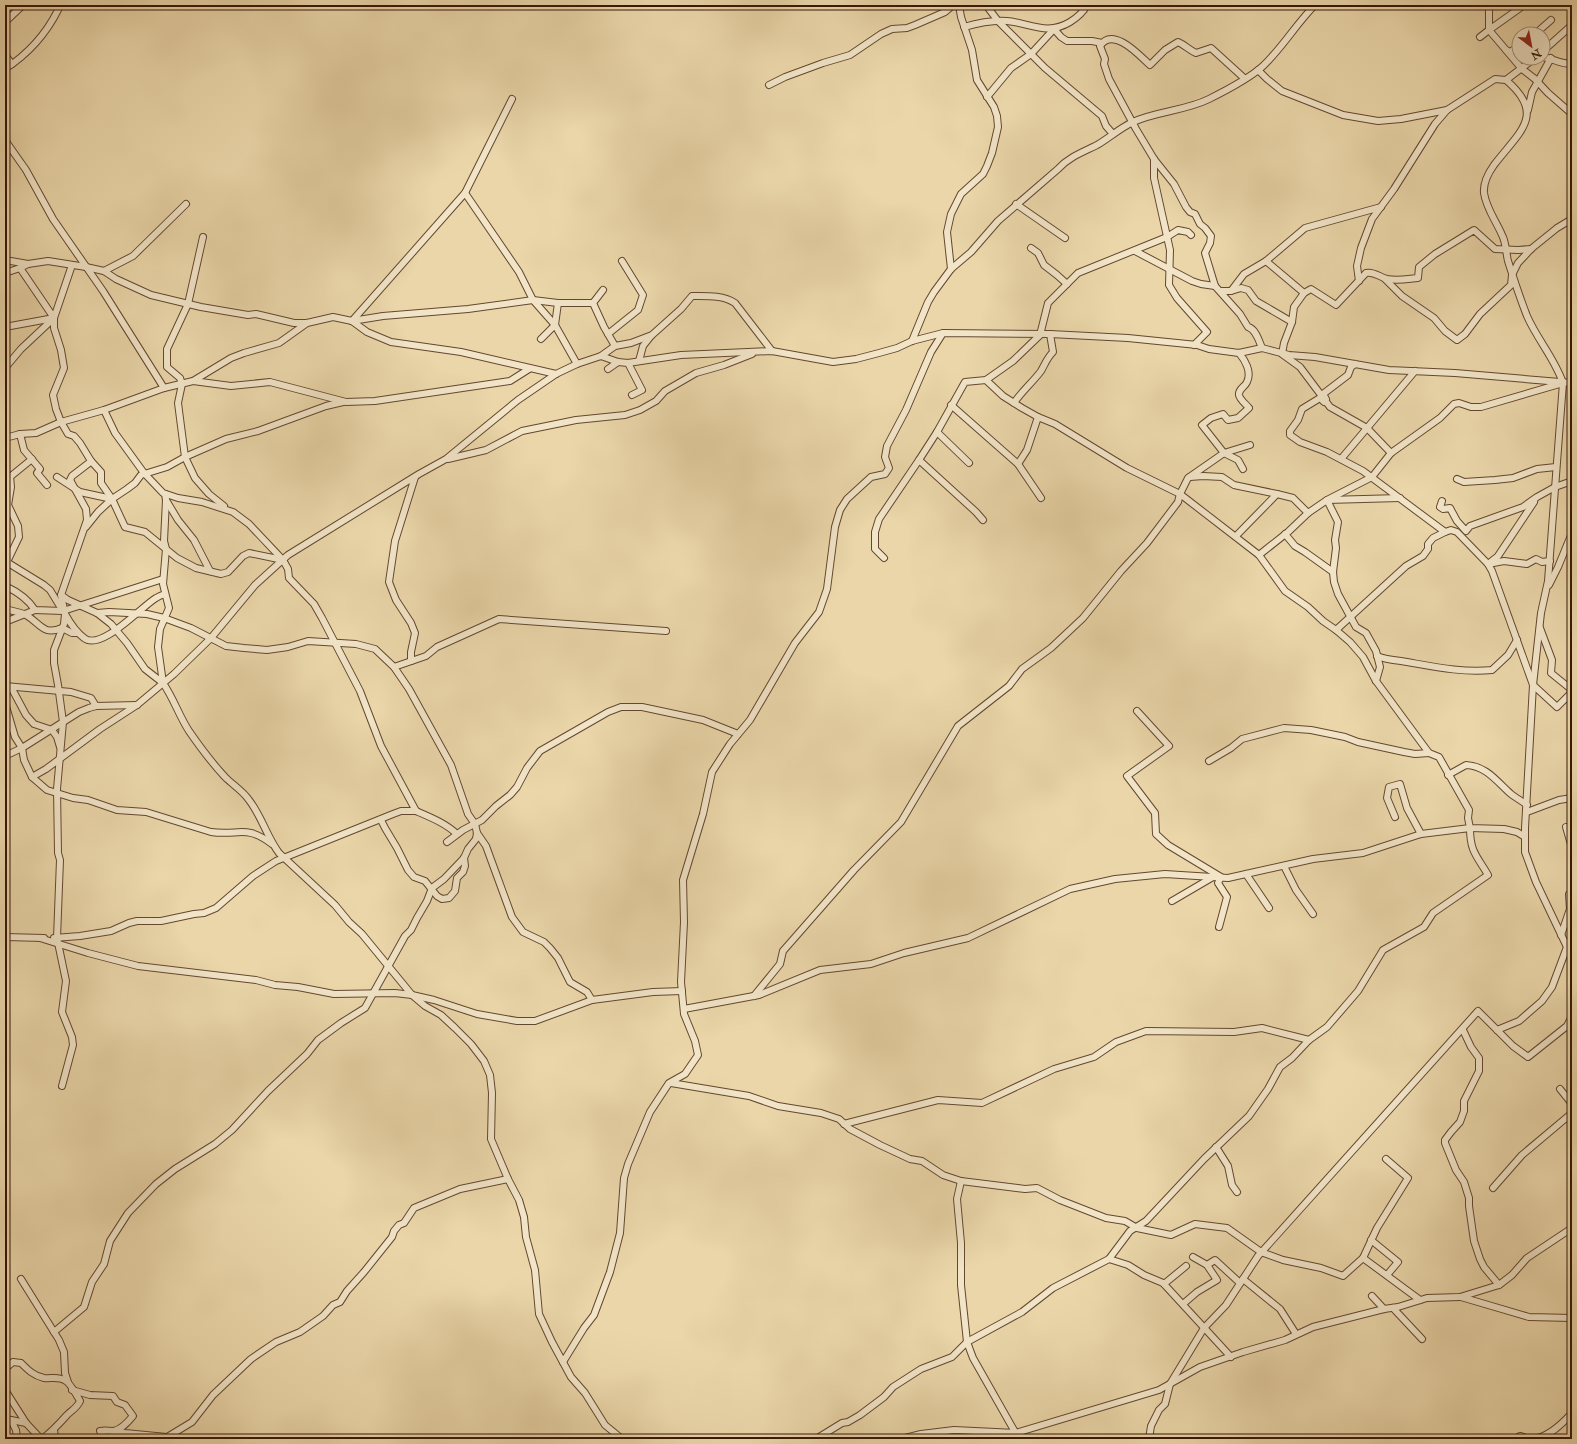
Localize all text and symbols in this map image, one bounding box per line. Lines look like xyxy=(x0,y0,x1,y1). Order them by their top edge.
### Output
north arrow xyxy=(1511,26,1551,66)
text: N xyxy=(1527,45,1545,63)

